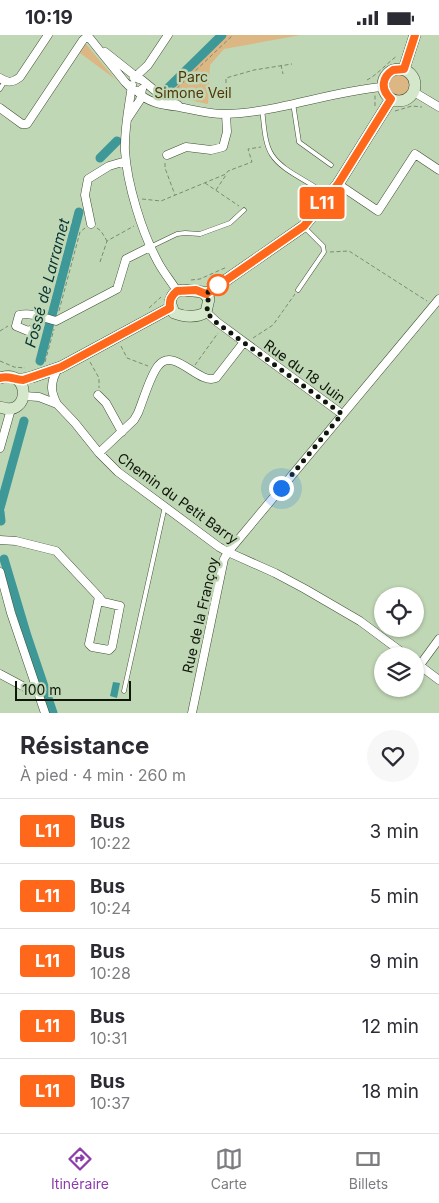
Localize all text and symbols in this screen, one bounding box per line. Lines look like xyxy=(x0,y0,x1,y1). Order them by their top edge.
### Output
text: 10:19 xyxy=(25,6,73,29)
park label: Parc Simone Veil xyxy=(154,68,232,101)
line badge: L11 xyxy=(293,187,351,219)
text: L11 xyxy=(310,192,334,213)
water label: Fossé de Larramet xyxy=(21,215,74,350)
unlabelled marker xyxy=(207,274,229,296)
street label: Rue du 18 Juin xyxy=(261,336,349,406)
street label: Chemin du Petit Barry xyxy=(114,449,242,547)
your location xyxy=(269,476,294,501)
street label: Rue de la Françoy xyxy=(178,555,222,675)
map controls xyxy=(374,587,424,697)
button: locate xyxy=(374,587,424,637)
button: layers xyxy=(374,647,424,697)
scale bar xyxy=(15,678,131,701)
text: 100 m xyxy=(22,681,62,698)
button: heart xyxy=(367,730,419,782)
text: Résistance xyxy=(20,731,149,760)
text: À pied · 4 min · 260 m xyxy=(20,765,186,785)
text: Bus xyxy=(90,810,125,833)
text: L11 xyxy=(35,820,60,841)
text: 3 min xyxy=(369,820,419,843)
text: 10:22 xyxy=(90,833,131,853)
text: Bus xyxy=(90,875,125,898)
text: L11 xyxy=(35,885,60,906)
text: 5 min xyxy=(370,885,419,908)
text: 10:24 xyxy=(90,898,131,918)
text: Bus xyxy=(90,940,125,963)
text: L11 xyxy=(35,950,60,971)
text: 9 min xyxy=(369,950,419,973)
text: 10:28 xyxy=(90,963,131,983)
text: Bus xyxy=(90,1005,125,1028)
text: L11 xyxy=(35,1015,60,1036)
text: 12 min xyxy=(362,1015,419,1038)
text: 10:31 xyxy=(90,1028,128,1048)
text: Bus xyxy=(90,1070,125,1093)
text: L11 xyxy=(35,1080,60,1101)
text: 18 min xyxy=(362,1080,419,1103)
text: 10:37 xyxy=(90,1093,130,1113)
tab: Itinéraire xyxy=(51,1145,109,1192)
tab: Carte xyxy=(211,1145,247,1192)
tab: Billets xyxy=(349,1145,388,1192)

